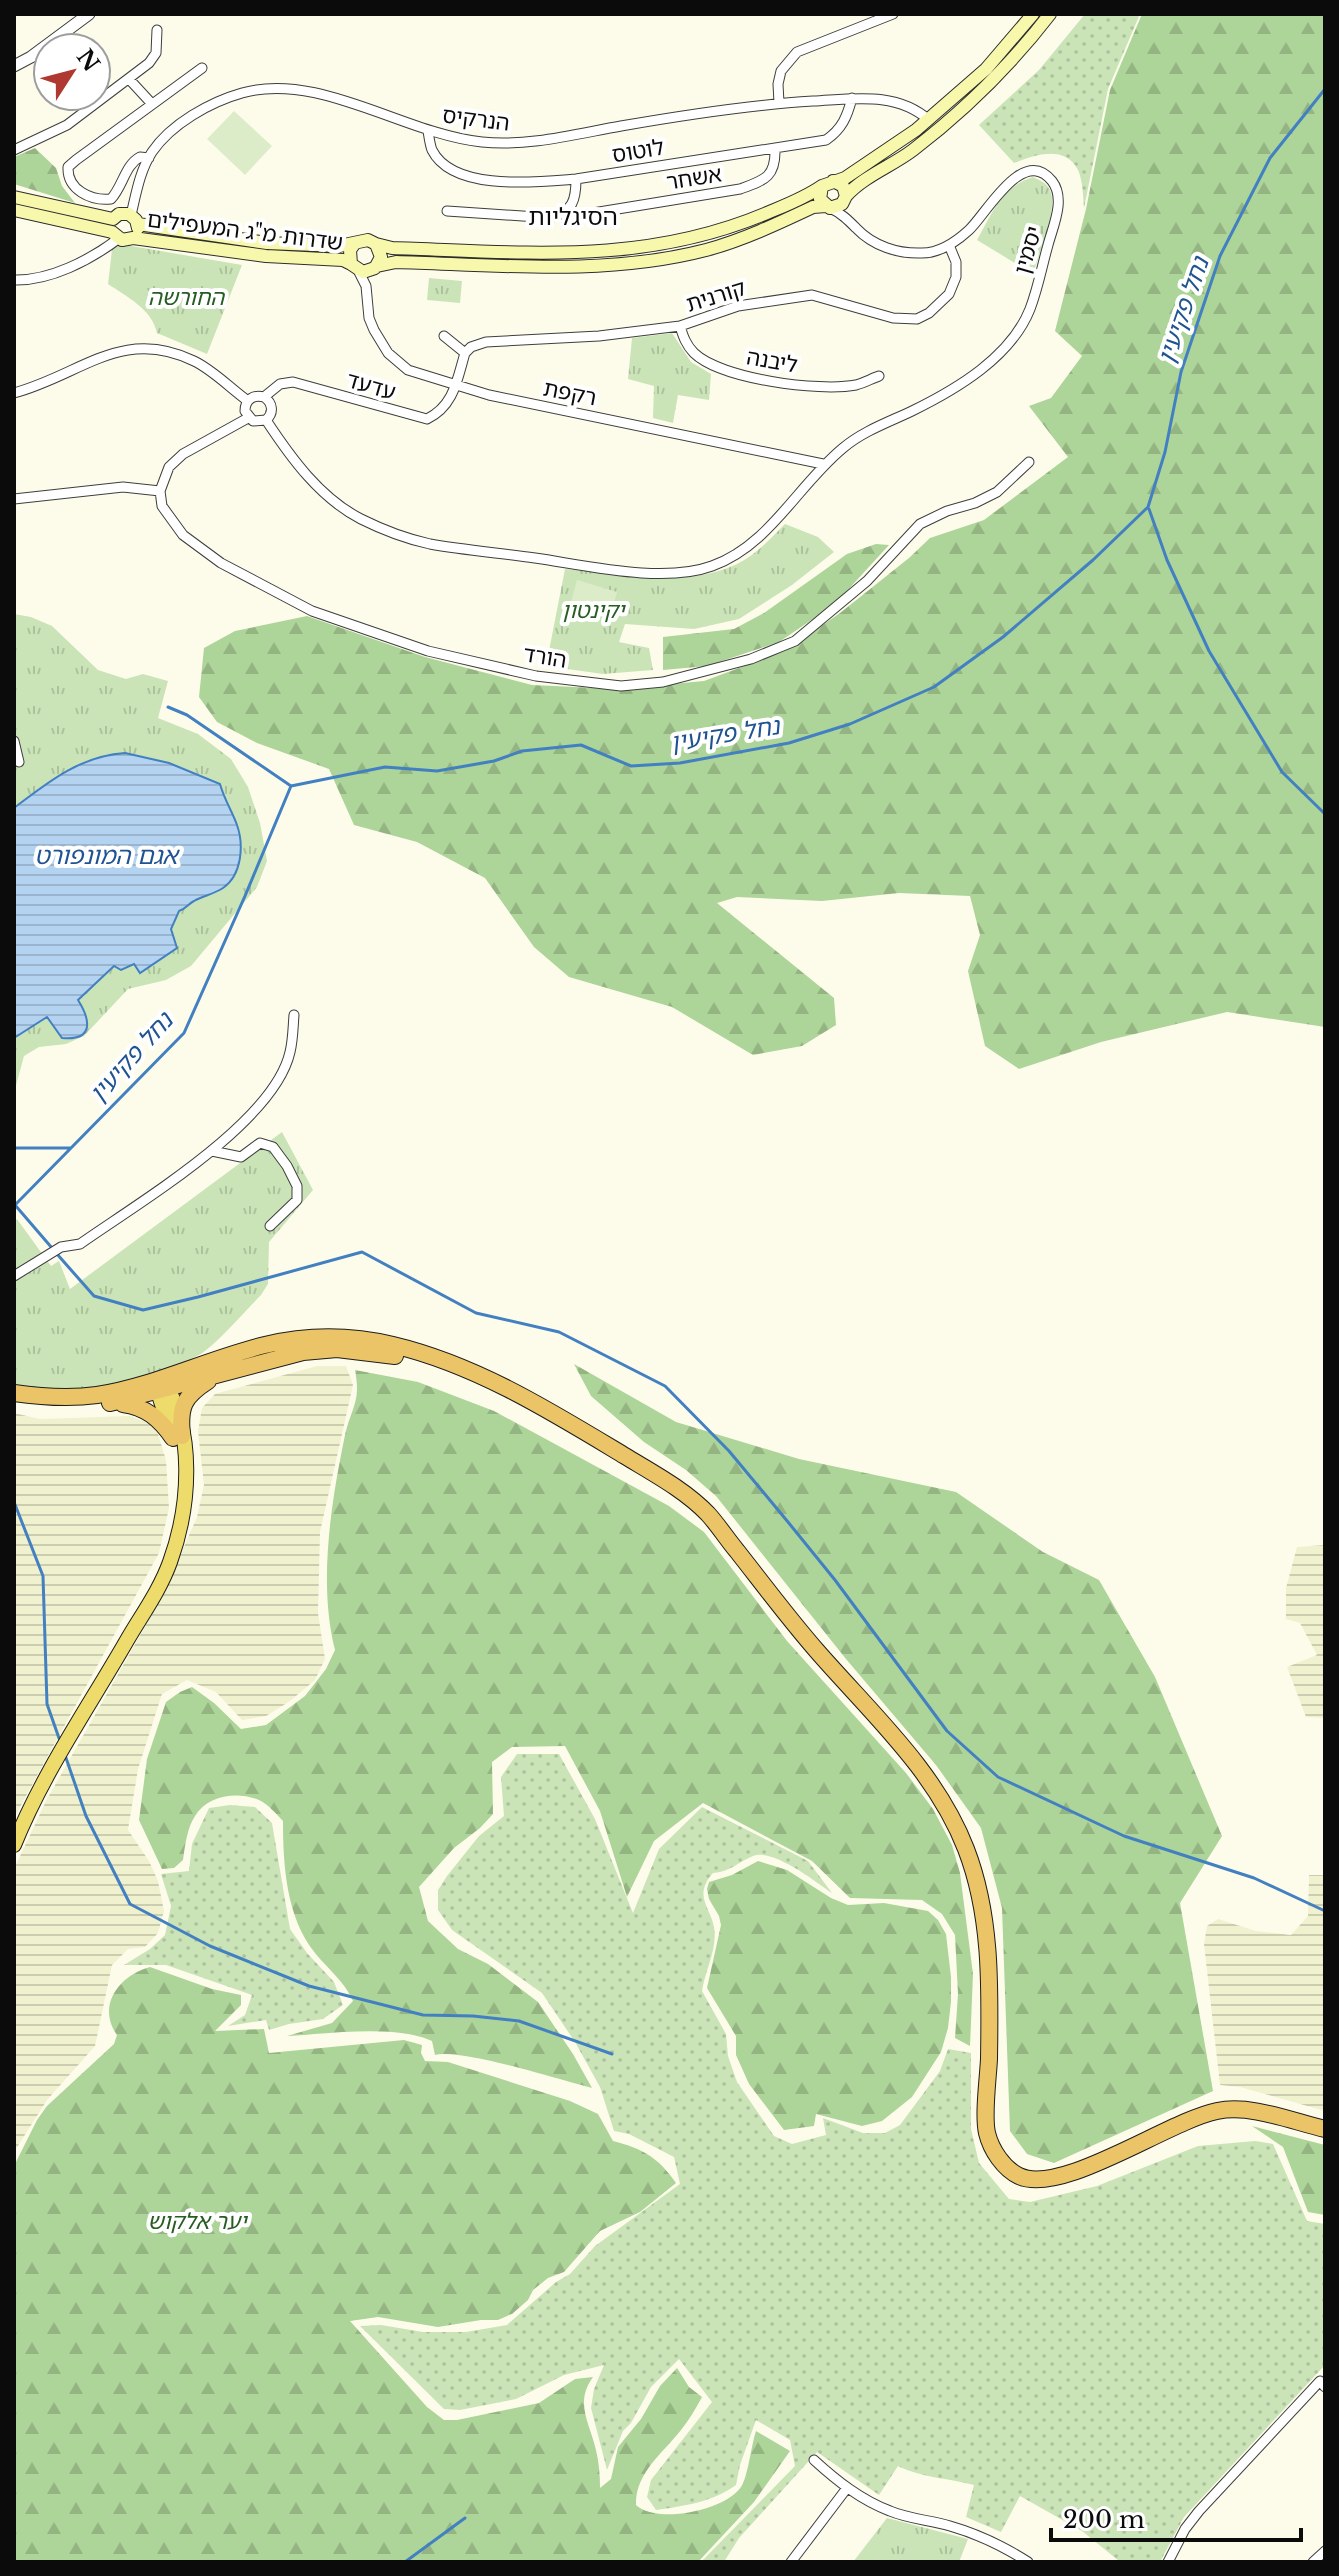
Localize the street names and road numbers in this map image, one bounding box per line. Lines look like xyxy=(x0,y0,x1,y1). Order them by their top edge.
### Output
street label: הנרקיס xyxy=(441,101,511,137)
street label: לוטוס xyxy=(610,134,666,168)
street label: אשחר xyxy=(664,160,724,196)
street label: שדרות מ"ג המעפילים xyxy=(145,206,345,256)
street label: יסמין xyxy=(1008,223,1048,277)
street label: קורנית xyxy=(683,274,749,318)
street label: ליבנה xyxy=(744,343,800,379)
street label: עדעד xyxy=(343,366,399,406)
street label: רקפת xyxy=(541,375,599,411)
street label: הורד xyxy=(521,640,569,674)

